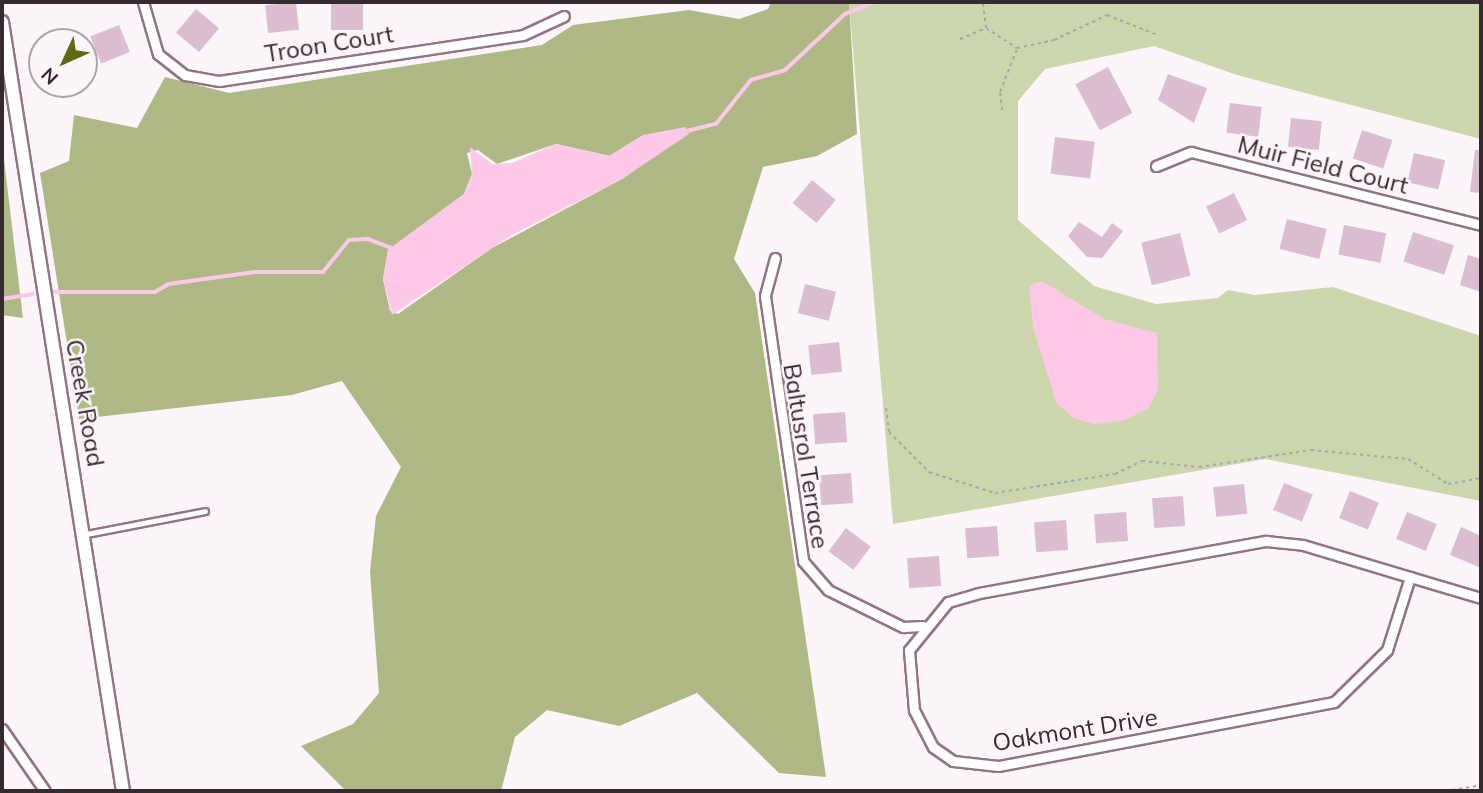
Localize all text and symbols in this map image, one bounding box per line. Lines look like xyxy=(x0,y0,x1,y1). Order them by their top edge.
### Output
street label: Troon Court xyxy=(263,20,395,68)
north arrow xyxy=(28,28,98,98)
text: N xyxy=(36,63,63,90)
street label: Muir Field Court xyxy=(1235,130,1411,200)
street label: Creek Road xyxy=(60,337,110,469)
street label: Baltusrol Terrace xyxy=(777,361,835,551)
street label: Oakmont Drive xyxy=(990,703,1160,757)

